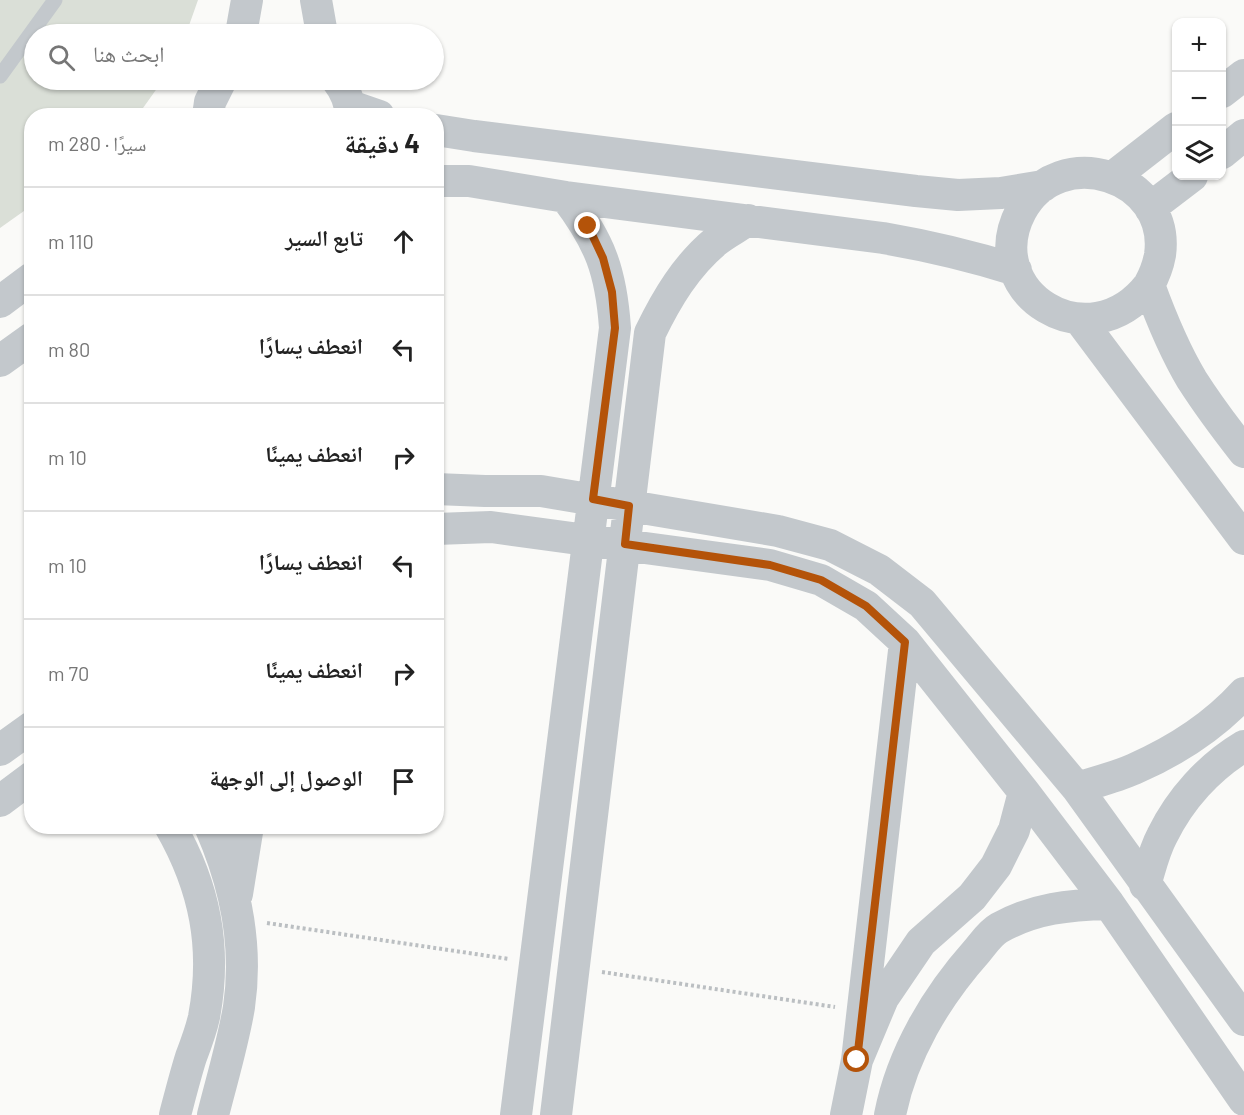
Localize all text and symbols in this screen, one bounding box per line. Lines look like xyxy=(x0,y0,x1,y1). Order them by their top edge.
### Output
map controls xyxy=(1172,18,1226,180)
button: + xyxy=(1172,18,1226,72)
search box xyxy=(24,24,444,90)
text: ابحث هنا xyxy=(93,40,164,66)
icon: search xyxy=(45,41,78,74)
button: − xyxy=(1172,72,1226,126)
button: layers xyxy=(1172,126,1226,180)
text: 4 دقيقة xyxy=(344,127,420,158)
text: سيرًا · 280 m xyxy=(48,131,146,155)
route end xyxy=(574,212,600,238)
text: تابع السير xyxy=(285,224,363,250)
icon: ahead xyxy=(387,225,420,258)
text: 110 m xyxy=(48,229,94,253)
text: انعطف يسارًا xyxy=(259,332,363,358)
icon: left xyxy=(387,333,420,366)
text: 80 m xyxy=(48,337,90,361)
text: انعطف يمينًا xyxy=(265,440,363,466)
icon: right xyxy=(387,441,420,474)
text: 10 m xyxy=(48,445,87,469)
text: انعطف يسارًا xyxy=(259,548,363,574)
icon: left xyxy=(387,549,420,582)
text: 10 m xyxy=(48,553,87,577)
text: انعطف يمينًا xyxy=(265,656,363,682)
icon: right xyxy=(387,657,420,690)
text: 70 m xyxy=(48,661,89,685)
text: الوصول إلى الوجهة xyxy=(210,764,363,790)
icon: arrive xyxy=(387,765,420,798)
route start xyxy=(843,1046,869,1072)

